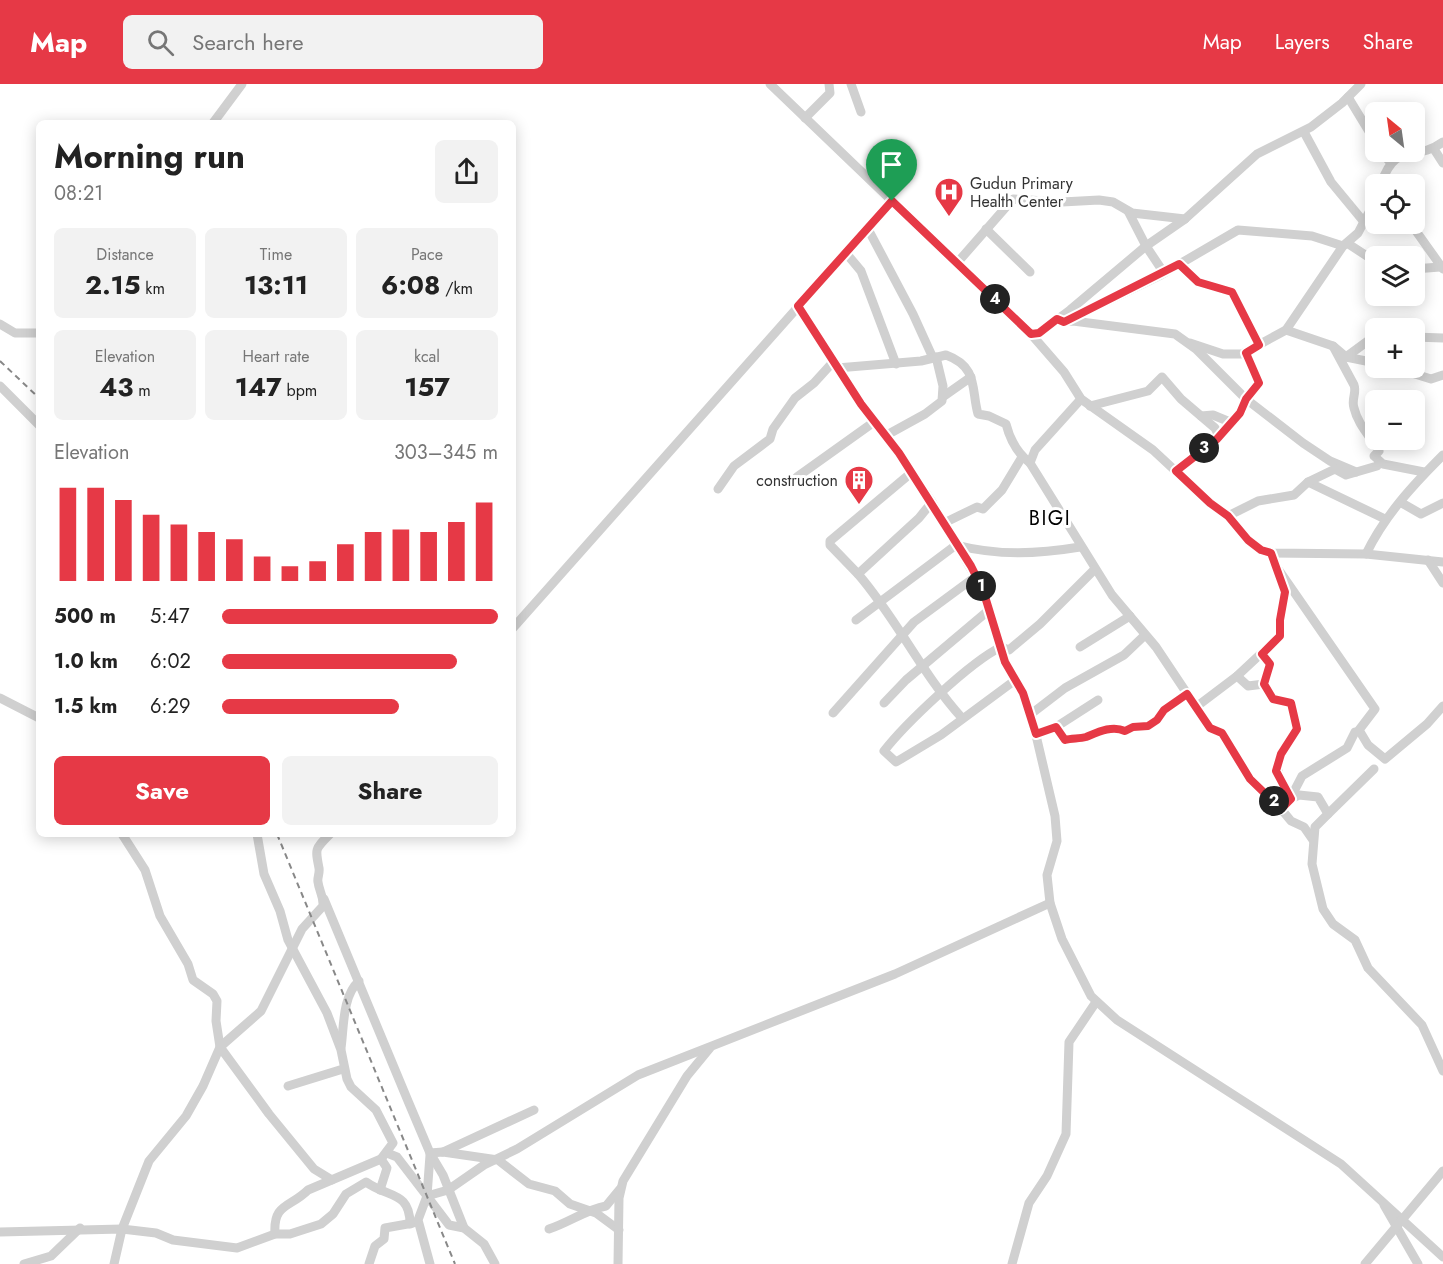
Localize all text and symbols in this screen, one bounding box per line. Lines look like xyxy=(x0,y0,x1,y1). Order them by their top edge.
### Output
search box xyxy=(123,15,543,69)
text: Map xyxy=(30,22,87,63)
icon: search xyxy=(144,26,177,59)
text: Search here xyxy=(192,26,304,58)
text: Map xyxy=(1203,27,1242,57)
text: Layers xyxy=(1275,27,1330,57)
text: Share xyxy=(1363,27,1413,57)
north arrow xyxy=(1365,102,1425,162)
map controls xyxy=(1365,102,1425,450)
text: Morning run xyxy=(54,133,245,180)
pin xyxy=(866,139,917,201)
button: share xyxy=(435,140,498,203)
icon: arrive xyxy=(875,148,908,181)
place label: Gudun Primary Health Center xyxy=(970,172,1074,213)
button: locate xyxy=(1365,174,1425,234)
hospital icon: Gudun Primary Health Center xyxy=(933,176,965,218)
text: 08:21 xyxy=(54,179,103,208)
text: Distance xyxy=(96,243,154,266)
text: Time xyxy=(260,243,292,266)
text: Pace xyxy=(411,243,443,266)
button: layers xyxy=(1365,246,1425,306)
text: 2.15 xyxy=(85,266,141,304)
text: 13:11 xyxy=(244,266,308,304)
text: 6:08 xyxy=(381,266,440,304)
text: km xyxy=(141,277,165,300)
text: /km xyxy=(440,277,473,300)
pin: 4 xyxy=(980,284,1010,314)
text: 4 xyxy=(989,287,1001,310)
button: + xyxy=(1365,318,1425,378)
text: Elevation xyxy=(95,345,155,368)
text: Heart rate xyxy=(243,345,309,368)
text: kcal xyxy=(414,345,440,368)
text: 43 xyxy=(99,368,134,406)
text: 147 xyxy=(235,368,282,406)
text: 157 xyxy=(404,368,450,406)
text: m xyxy=(134,379,151,402)
text: bpm xyxy=(282,379,317,402)
button: − xyxy=(1365,390,1425,450)
pin: 3 xyxy=(1189,433,1219,463)
text: 3 xyxy=(1199,436,1209,459)
text: Elevation xyxy=(54,438,129,467)
text: 303–345 m xyxy=(394,438,498,467)
building icon: construction xyxy=(843,464,875,506)
place label: construction xyxy=(756,469,838,492)
district label: BIGI xyxy=(1029,504,1071,533)
pin: 1 xyxy=(966,571,996,601)
text: 1 xyxy=(977,574,985,597)
text: 500 m xyxy=(54,602,116,631)
text: 5:47 xyxy=(150,602,189,631)
text: 1.0 km xyxy=(54,647,118,676)
text: 6:02 xyxy=(150,647,191,676)
text: 1.5 km xyxy=(54,692,117,721)
text: 6:29 xyxy=(150,692,190,721)
button: Save xyxy=(54,756,270,825)
button: Share xyxy=(282,756,498,825)
pin: 2 xyxy=(1259,786,1289,816)
text: 2 xyxy=(1269,789,1279,812)

